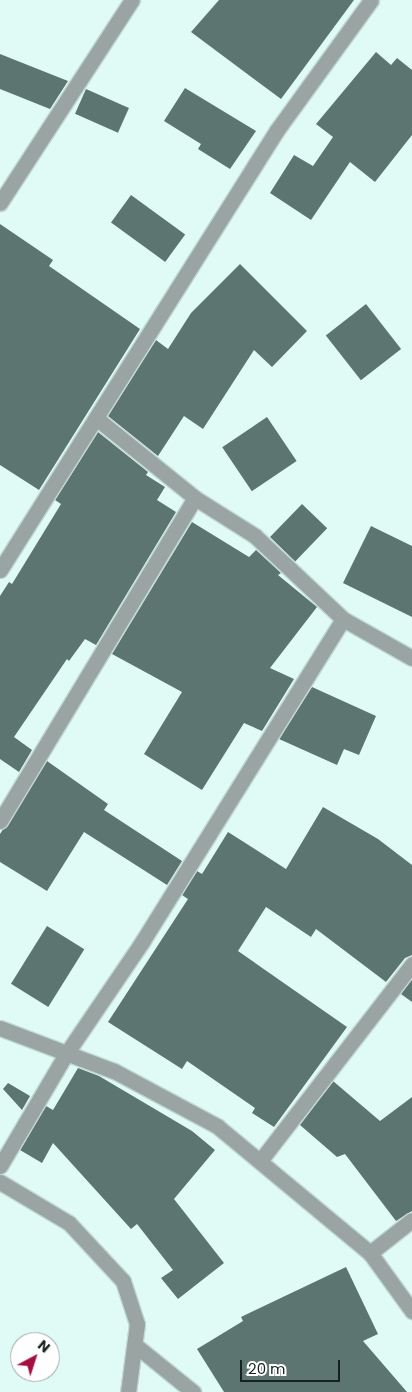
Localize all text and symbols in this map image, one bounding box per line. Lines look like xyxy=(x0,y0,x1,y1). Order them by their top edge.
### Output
north arrow xyxy=(10,1332,60,1382)
text: N xyxy=(34,1335,54,1357)
scale bar xyxy=(242,1350,342,1382)
text: 20 m xyxy=(248,1358,286,1379)

